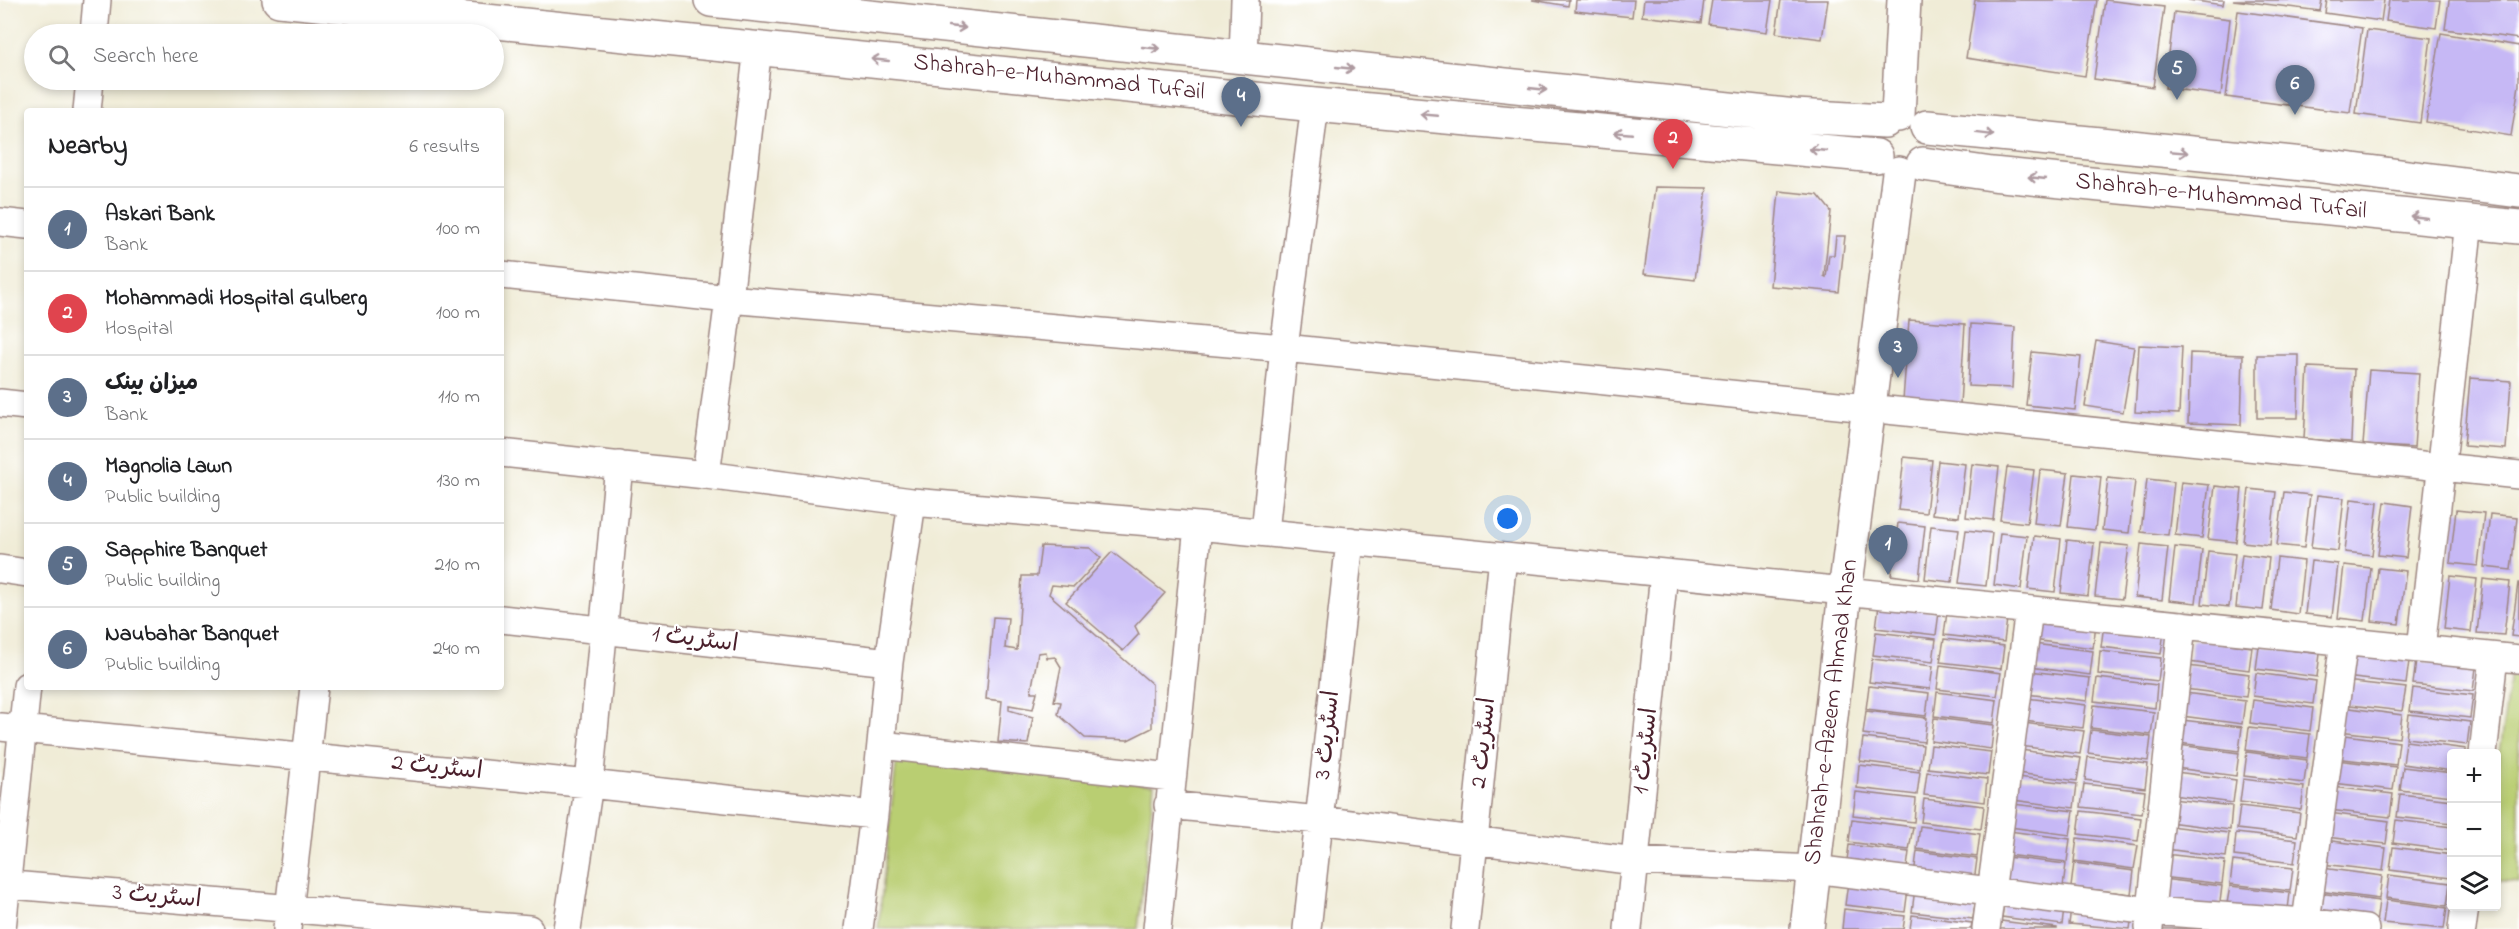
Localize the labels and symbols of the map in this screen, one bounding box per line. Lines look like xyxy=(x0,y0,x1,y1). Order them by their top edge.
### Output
one-way arrow xyxy=(946,22,966,33)
one-way arrow xyxy=(1140,43,1160,54)
street label: Shahrah-e-Muhammad Tufail xyxy=(912,45,1206,111)
pin: 5 xyxy=(2158,51,2196,100)
one-way arrow xyxy=(871,54,890,65)
one-way arrow xyxy=(1334,63,1354,74)
pin: 6 xyxy=(2276,66,2314,115)
pin: 4 xyxy=(1222,78,1260,127)
one-way arrow xyxy=(1528,84,1548,95)
one-way arrow xyxy=(1420,109,1440,120)
pin: 2 xyxy=(1654,120,1692,169)
one-way arrow xyxy=(1614,127,1634,138)
one-way arrow xyxy=(1974,129,1994,140)
one-way arrow xyxy=(1808,144,1828,155)
one-way arrow xyxy=(2169,147,2188,158)
street label: Shahrah-e-Muhammad Tufail xyxy=(2074,164,2368,230)
one-way arrow xyxy=(2028,172,2047,183)
one-way arrow xyxy=(2410,211,2429,222)
pin: 3 xyxy=(1878,328,1918,378)
your location xyxy=(1493,504,1522,533)
pin: 1 xyxy=(1868,526,1908,575)
street label: Shahrah-e-Azeem Ahmad Khan xyxy=(1796,557,1868,867)
street label: اسٹریٹ 1 xyxy=(650,617,740,663)
street label: اسٹریٹ 3 xyxy=(1306,689,1350,781)
street label: اسٹریٹ 2 xyxy=(1462,696,1506,790)
street label: اسٹریٹ 1 xyxy=(1624,706,1668,796)
street label: اسٹریٹ 2 xyxy=(390,746,484,790)
street label: اسٹریٹ 3 xyxy=(111,876,203,918)

